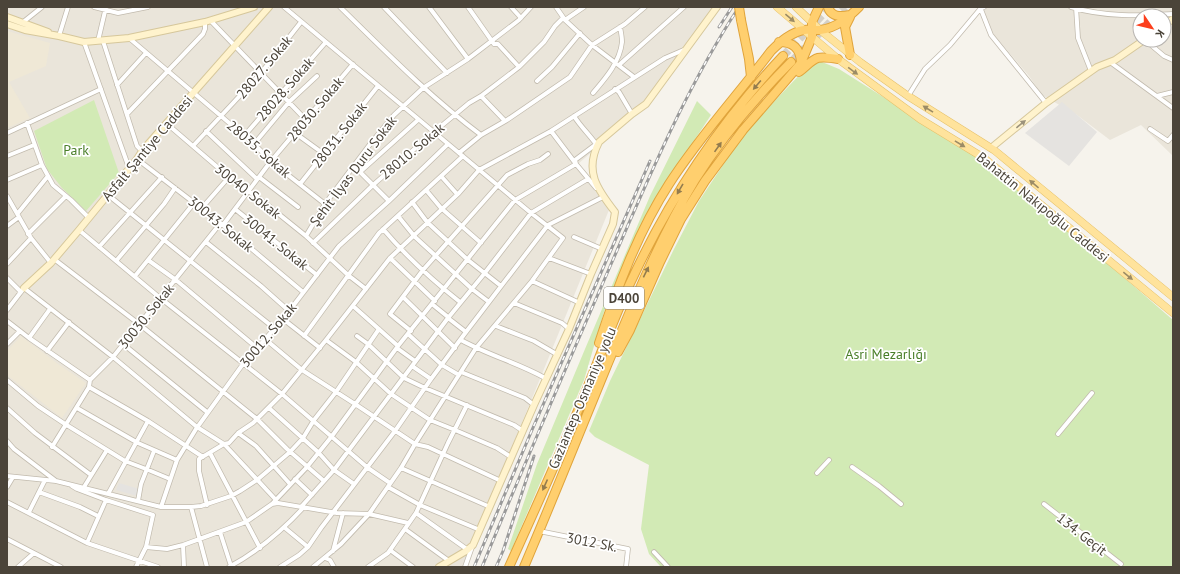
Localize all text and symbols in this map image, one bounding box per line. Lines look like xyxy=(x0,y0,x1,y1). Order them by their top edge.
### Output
north arrow xyxy=(1132,8,1172,48)
one-way arrow xyxy=(785,14,795,23)
text: K xyxy=(1152,27,1168,41)
street label: 28027. Sokak xyxy=(232,31,296,102)
street label: 28028. Sokak xyxy=(252,53,318,125)
one-way arrow xyxy=(848,66,858,74)
street label: 28030. Sokak xyxy=(283,73,347,145)
one-way arrow xyxy=(752,79,761,90)
street label: Asfalt Şantiye Caddesi xyxy=(98,92,196,204)
street label: 28031. Sokak xyxy=(308,98,371,172)
one-way arrow xyxy=(922,106,934,113)
street label: Şehit İlyas Duru Sokak xyxy=(306,112,401,230)
street label: 28035. Sokak xyxy=(223,116,295,182)
street label: 28010. Sokak xyxy=(376,119,448,183)
one-way arrow xyxy=(1015,119,1026,128)
one-way arrow xyxy=(954,140,966,147)
park label: Park xyxy=(63,141,89,159)
one-way arrow xyxy=(714,142,722,153)
street label: Bahattin Nakıpoğlu Caddesi xyxy=(973,148,1113,266)
street label: 30040. Sokak xyxy=(211,160,285,223)
one-way arrow xyxy=(1029,179,1040,188)
one-way arrow xyxy=(677,183,684,195)
street label: 30043. Sokak xyxy=(185,192,258,256)
street label: 30041. Sokak xyxy=(240,210,313,274)
one-way arrow xyxy=(643,267,649,278)
one-way arrow xyxy=(1123,272,1133,280)
street label: 30030. Sokak xyxy=(114,279,178,352)
road number: D400 xyxy=(604,287,644,309)
street label: 30012. Sokak xyxy=(236,299,300,371)
street label: Gaziantep-Osmaniye yolu xyxy=(544,324,620,472)
park label: Asri Mezarlığı xyxy=(845,345,927,363)
one-way arrow xyxy=(542,480,548,491)
street label: 134. Geçit xyxy=(1053,509,1111,559)
street label: 3012 Sk. xyxy=(565,528,619,556)

